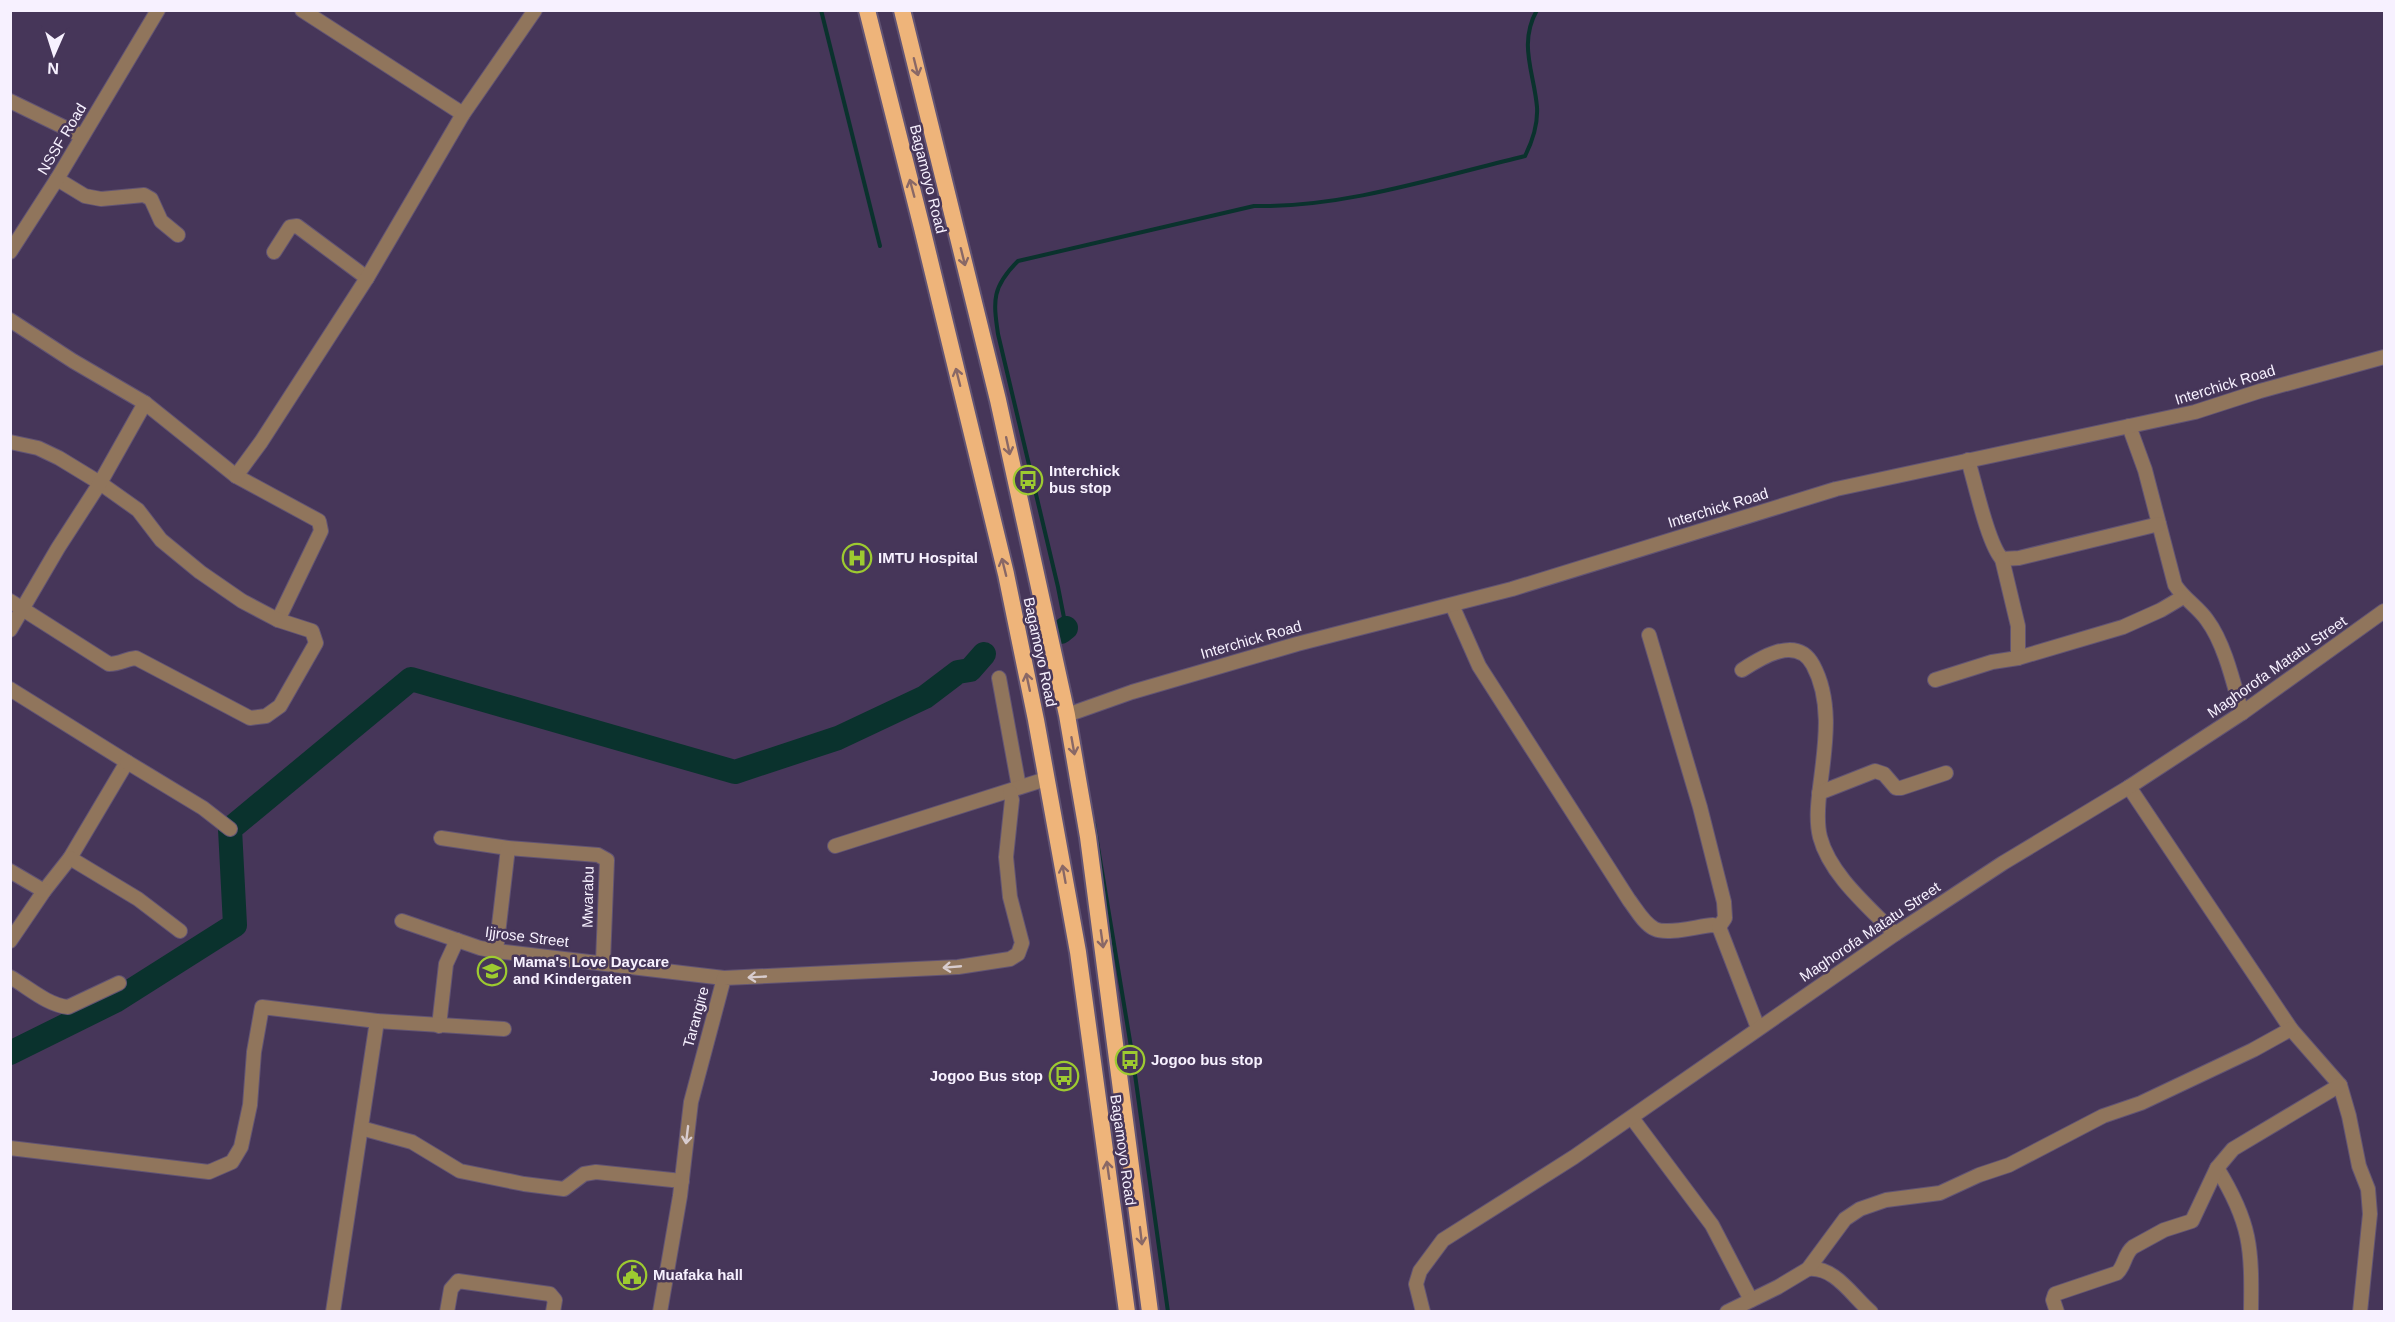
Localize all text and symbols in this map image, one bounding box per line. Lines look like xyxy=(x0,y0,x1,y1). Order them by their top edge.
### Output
north arrow xyxy=(24,24,84,84)
one-way arrow xyxy=(911,58,923,77)
text: N xyxy=(47,60,59,77)
street label: NSSF Road xyxy=(34,100,89,177)
street label: Bagamoyo Road xyxy=(907,123,950,235)
one-way arrow xyxy=(906,178,917,197)
one-way arrow xyxy=(958,247,969,266)
street label: Interchick Road xyxy=(2173,361,2277,408)
one-way arrow xyxy=(952,368,964,387)
one-way arrow xyxy=(1003,437,1015,456)
place label: Interchick bus stop xyxy=(1049,462,1121,496)
bus stop icon: Interchick bus stop xyxy=(1012,464,1044,496)
street label: Interchick Road xyxy=(1666,484,1770,531)
hospital icon: IMTU Hospital xyxy=(841,542,873,574)
place label: IMTU Hospital xyxy=(878,549,978,566)
one-way arrow xyxy=(997,557,1009,576)
street label: Bagamoyo Road xyxy=(1021,595,1060,708)
street label: Maghorofa Matatu Street xyxy=(2204,612,2350,721)
street label: Interchick Road xyxy=(1198,617,1303,662)
one-way arrow xyxy=(1022,673,1033,692)
one-way arrow xyxy=(1068,735,1079,755)
one-way arrow xyxy=(1058,864,1069,884)
street label: Mwarabu xyxy=(578,866,597,928)
street label: Maghorofa Matatu Street xyxy=(1796,878,1944,985)
street label: Ijjrose Street xyxy=(484,923,571,950)
one-way arrow xyxy=(1097,928,1108,948)
place label: Mama's Love Daycare and Kindergaten xyxy=(513,953,669,987)
school or university icon: Mama's Love Daycare and Kindergaten xyxy=(476,955,508,987)
one-way arrow xyxy=(942,962,962,973)
one-way arrow xyxy=(748,972,768,983)
street label: Tarangire xyxy=(679,984,712,1049)
bus stop icon: Jogoo bus stop xyxy=(1114,1044,1146,1076)
place label: Jogoo bus stop xyxy=(1151,1051,1263,1068)
bus stop icon: Jogoo Bus stop xyxy=(1048,1060,1080,1092)
place label: Jogoo Bus stop xyxy=(930,1067,1043,1084)
street label: Bagamoyo Road xyxy=(1107,1093,1140,1206)
one-way arrow xyxy=(682,1125,693,1145)
one-way arrow xyxy=(1102,1161,1113,1181)
one-way arrow xyxy=(1135,1226,1146,1245)
public building icon: Muafaka hall xyxy=(616,1259,648,1291)
place label: Muafaka hall xyxy=(653,1266,743,1283)

